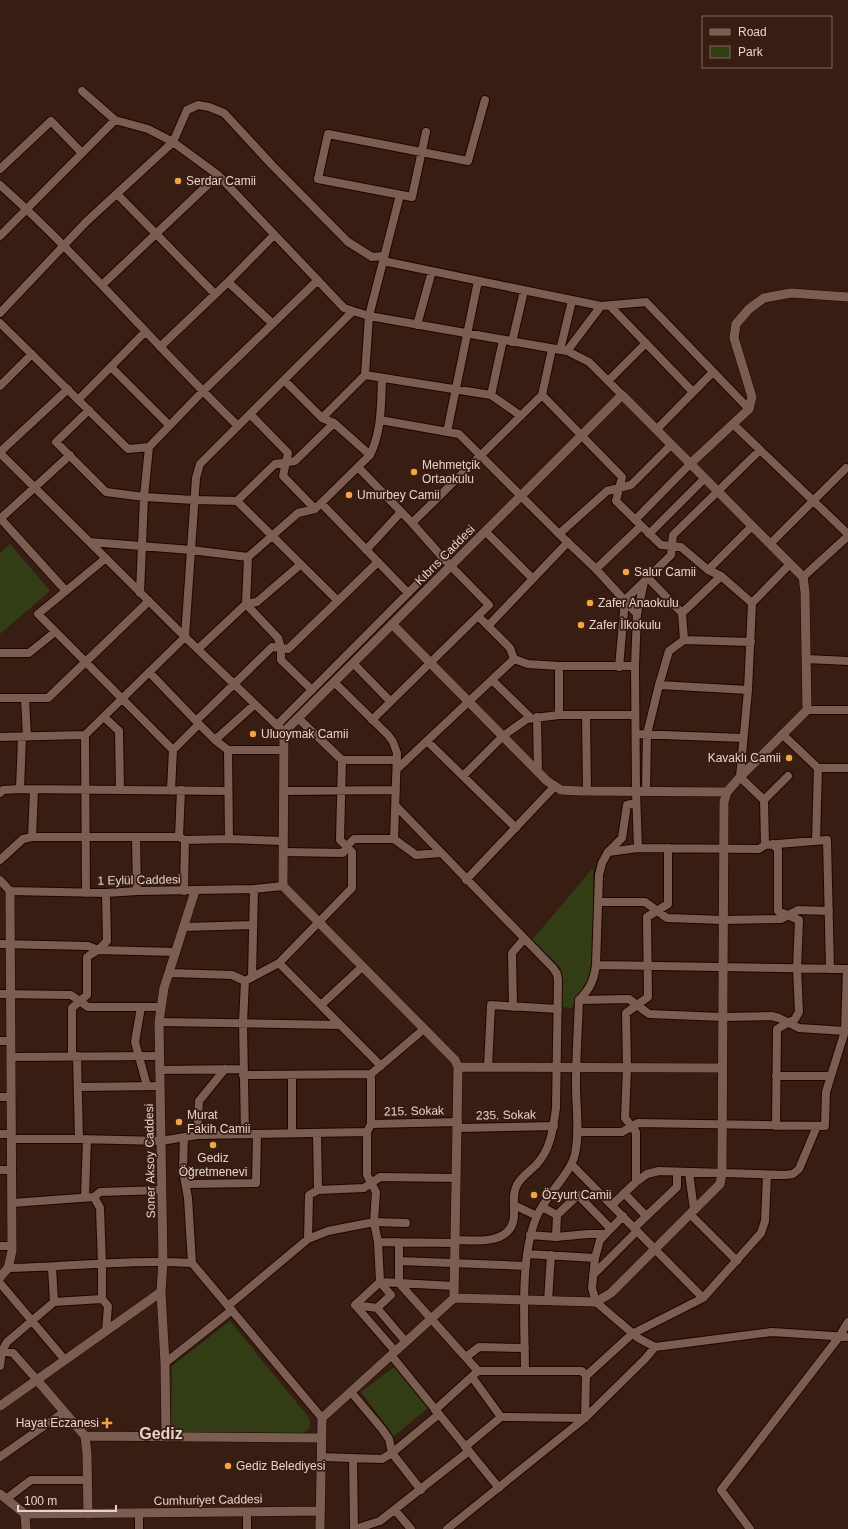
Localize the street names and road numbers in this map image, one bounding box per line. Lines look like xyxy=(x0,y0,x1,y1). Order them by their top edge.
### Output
street label: Kıbrıs Caddesi xyxy=(412,522,478,588)
street label: 1 Eylül Caddesi xyxy=(97,872,181,888)
street label: 215. Sokak xyxy=(384,1103,445,1119)
street label: Soner Aksoy Caddesi xyxy=(142,1104,158,1218)
street label: 235. Sokak xyxy=(476,1107,537,1123)
street label: Cumhuriyet Caddesi xyxy=(154,1492,262,1508)

